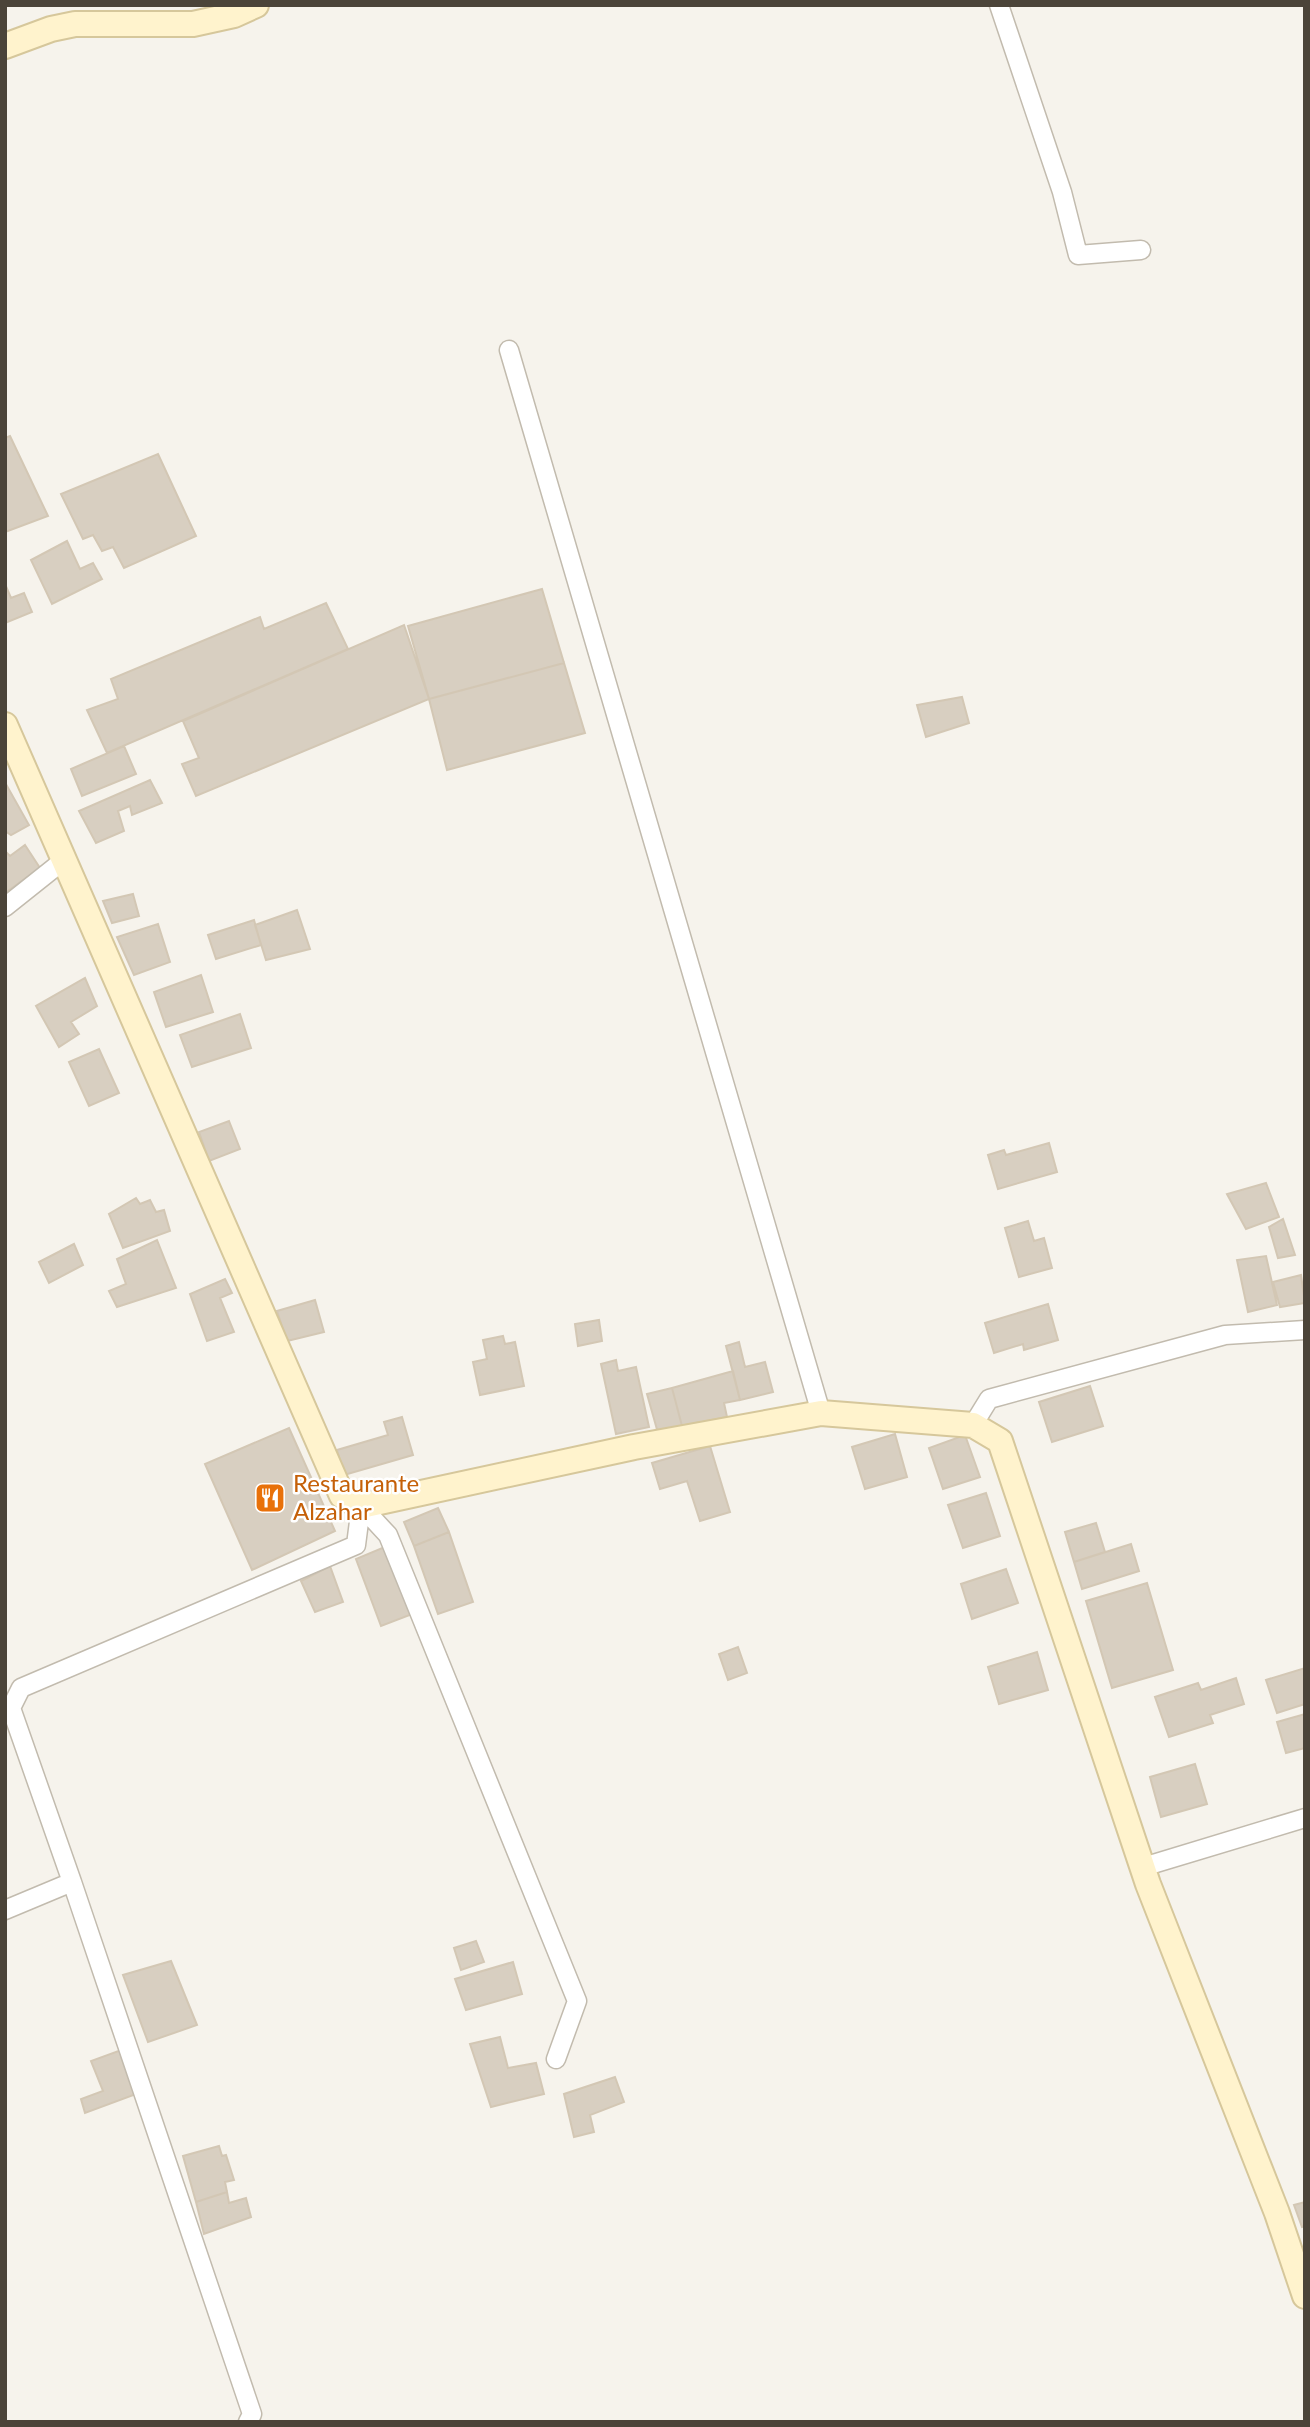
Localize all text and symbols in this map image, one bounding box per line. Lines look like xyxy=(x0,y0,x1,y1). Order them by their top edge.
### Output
place label: Restaurante Alzahar xyxy=(293,1468,419,1525)
restaurant icon: Restaurante Alzahar xyxy=(253,1481,287,1515)

